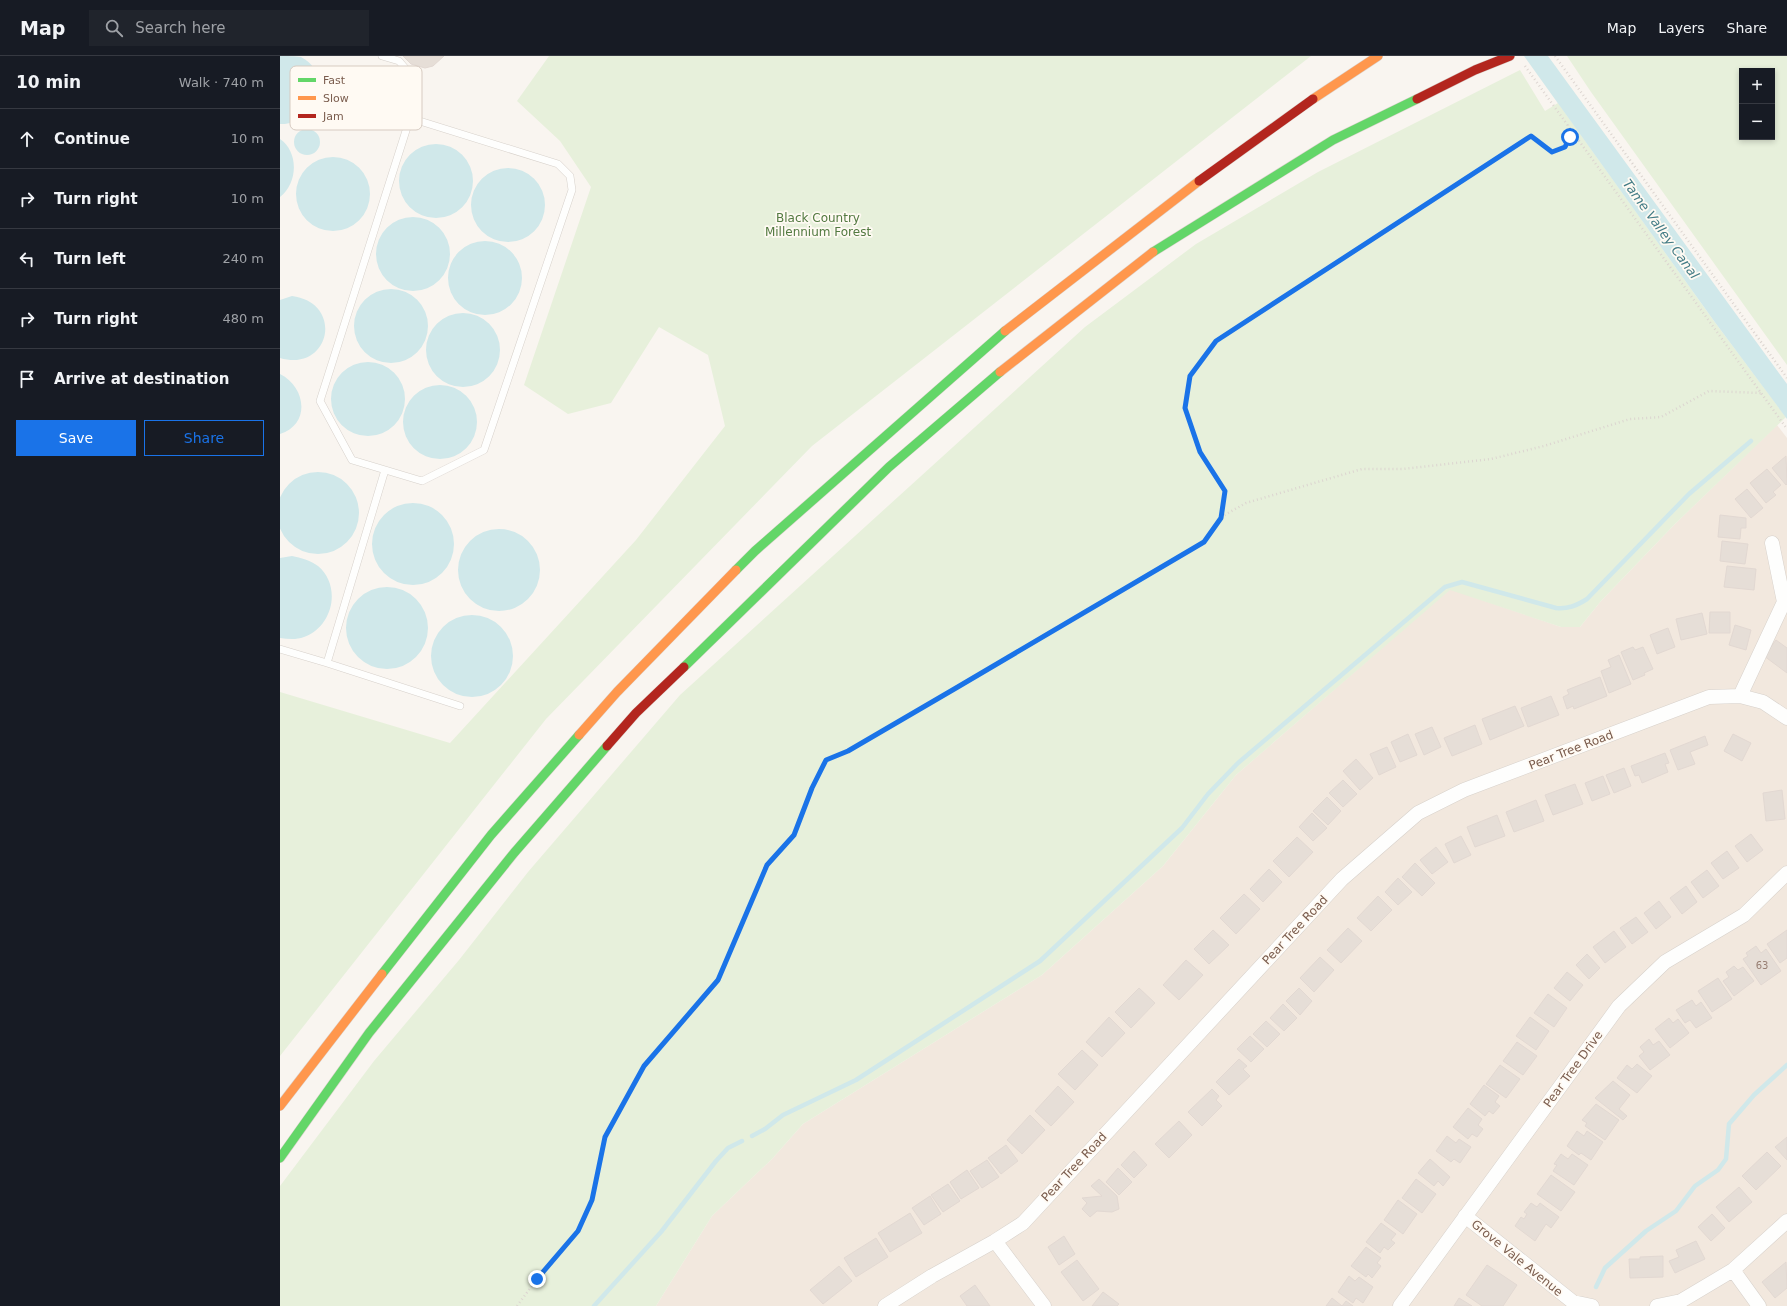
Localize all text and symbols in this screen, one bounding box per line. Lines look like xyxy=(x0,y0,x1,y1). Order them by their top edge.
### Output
search box xyxy=(89,10,369,46)
text: Map xyxy=(20,17,65,39)
icon: search xyxy=(103,17,125,39)
text: Search here xyxy=(135,19,225,37)
text: Map xyxy=(1607,20,1636,36)
text: Layers xyxy=(1658,20,1705,36)
text: Share xyxy=(1727,20,1767,36)
legend xyxy=(290,66,422,130)
map controls xyxy=(1739,68,1775,140)
button: + xyxy=(1739,68,1775,104)
text: 10 min xyxy=(16,72,81,92)
text: Fast xyxy=(323,74,346,87)
text: Walk · 740 m xyxy=(179,75,264,90)
text: Slow xyxy=(323,92,349,105)
button: − xyxy=(1739,104,1775,140)
text: Jam xyxy=(322,110,344,123)
icon: ahead xyxy=(16,128,38,150)
route start xyxy=(1561,128,1579,146)
text: Continue xyxy=(54,130,130,148)
text: 10 m xyxy=(231,131,264,146)
water label: Tame Valley Canal xyxy=(1620,176,1702,282)
icon: right xyxy=(16,188,38,210)
text: Turn right xyxy=(54,190,138,208)
text: 10 m xyxy=(231,191,264,206)
park label: Black Country Millennium Forest xyxy=(765,211,871,239)
icon: left xyxy=(16,248,38,270)
text: Turn left xyxy=(54,250,126,268)
text: 240 m xyxy=(222,251,264,266)
icon: right xyxy=(16,308,38,330)
text: Turn right xyxy=(54,310,138,328)
text: 480 m xyxy=(222,311,264,326)
icon: arrive xyxy=(16,368,38,390)
text: Arrive at destination xyxy=(54,370,229,388)
button: Save xyxy=(16,420,136,456)
button: Share xyxy=(144,420,264,456)
street label: Pear Tree Road xyxy=(1527,727,1615,773)
street label: Pear Tree Road xyxy=(1259,893,1331,967)
house number: 63 xyxy=(1756,960,1768,971)
street label: Pear Tree Drive xyxy=(1541,1028,1605,1110)
street label: Pear Tree Road xyxy=(1038,1130,1110,1204)
street label: Grove Vale Avenue xyxy=(1469,1217,1565,1299)
route end xyxy=(528,1270,546,1288)

